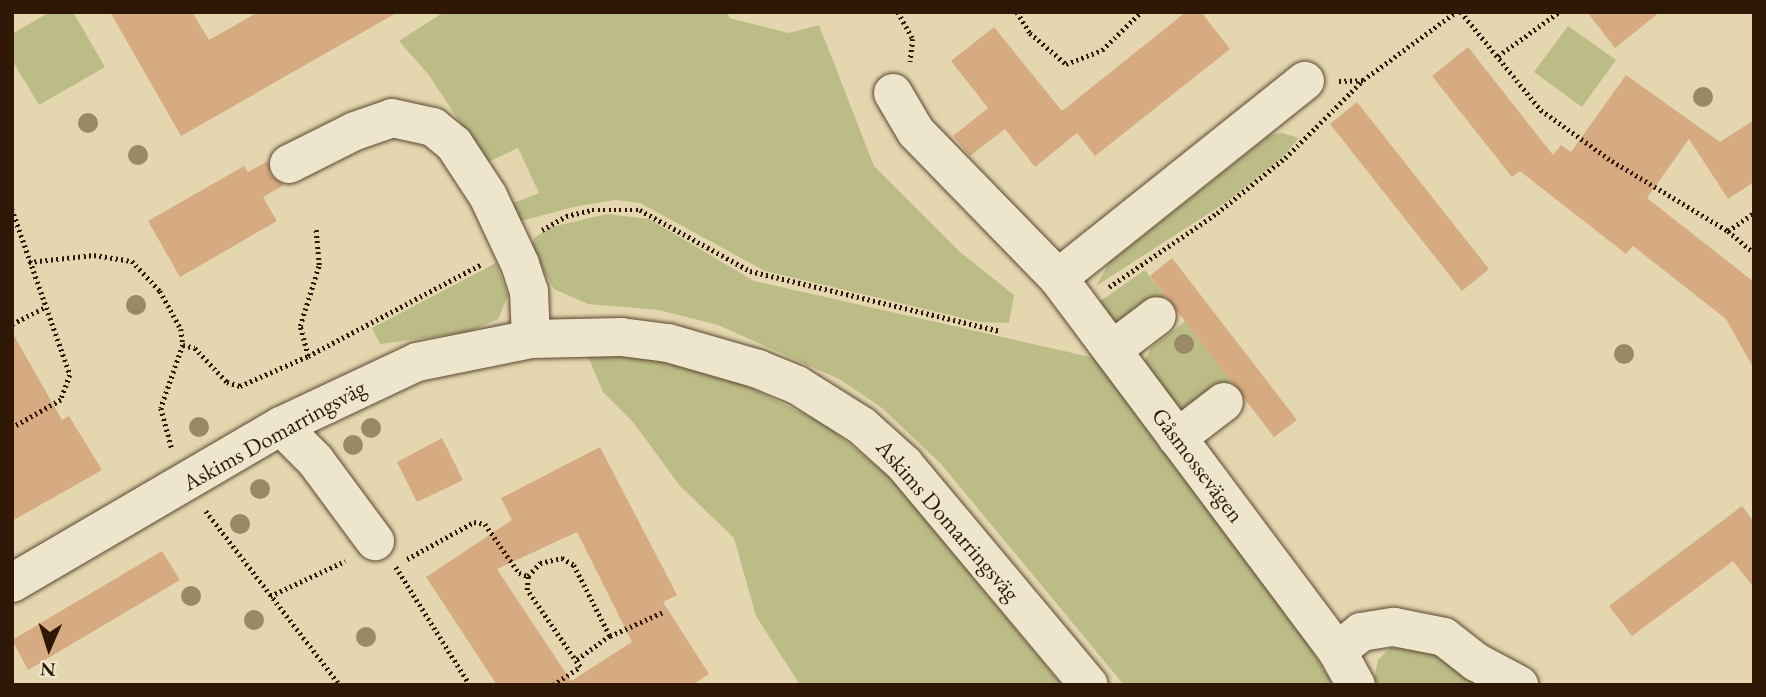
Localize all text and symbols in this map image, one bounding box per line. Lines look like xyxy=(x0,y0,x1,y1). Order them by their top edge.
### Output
street label: Askims Domarringsväg xyxy=(178,373,370,497)
street label: Gåsmossevägen xyxy=(1146,402,1250,528)
street label: Askims Domarringsväg xyxy=(870,434,1026,606)
north arrow xyxy=(14,613,84,683)
text: N xyxy=(40,657,56,682)

